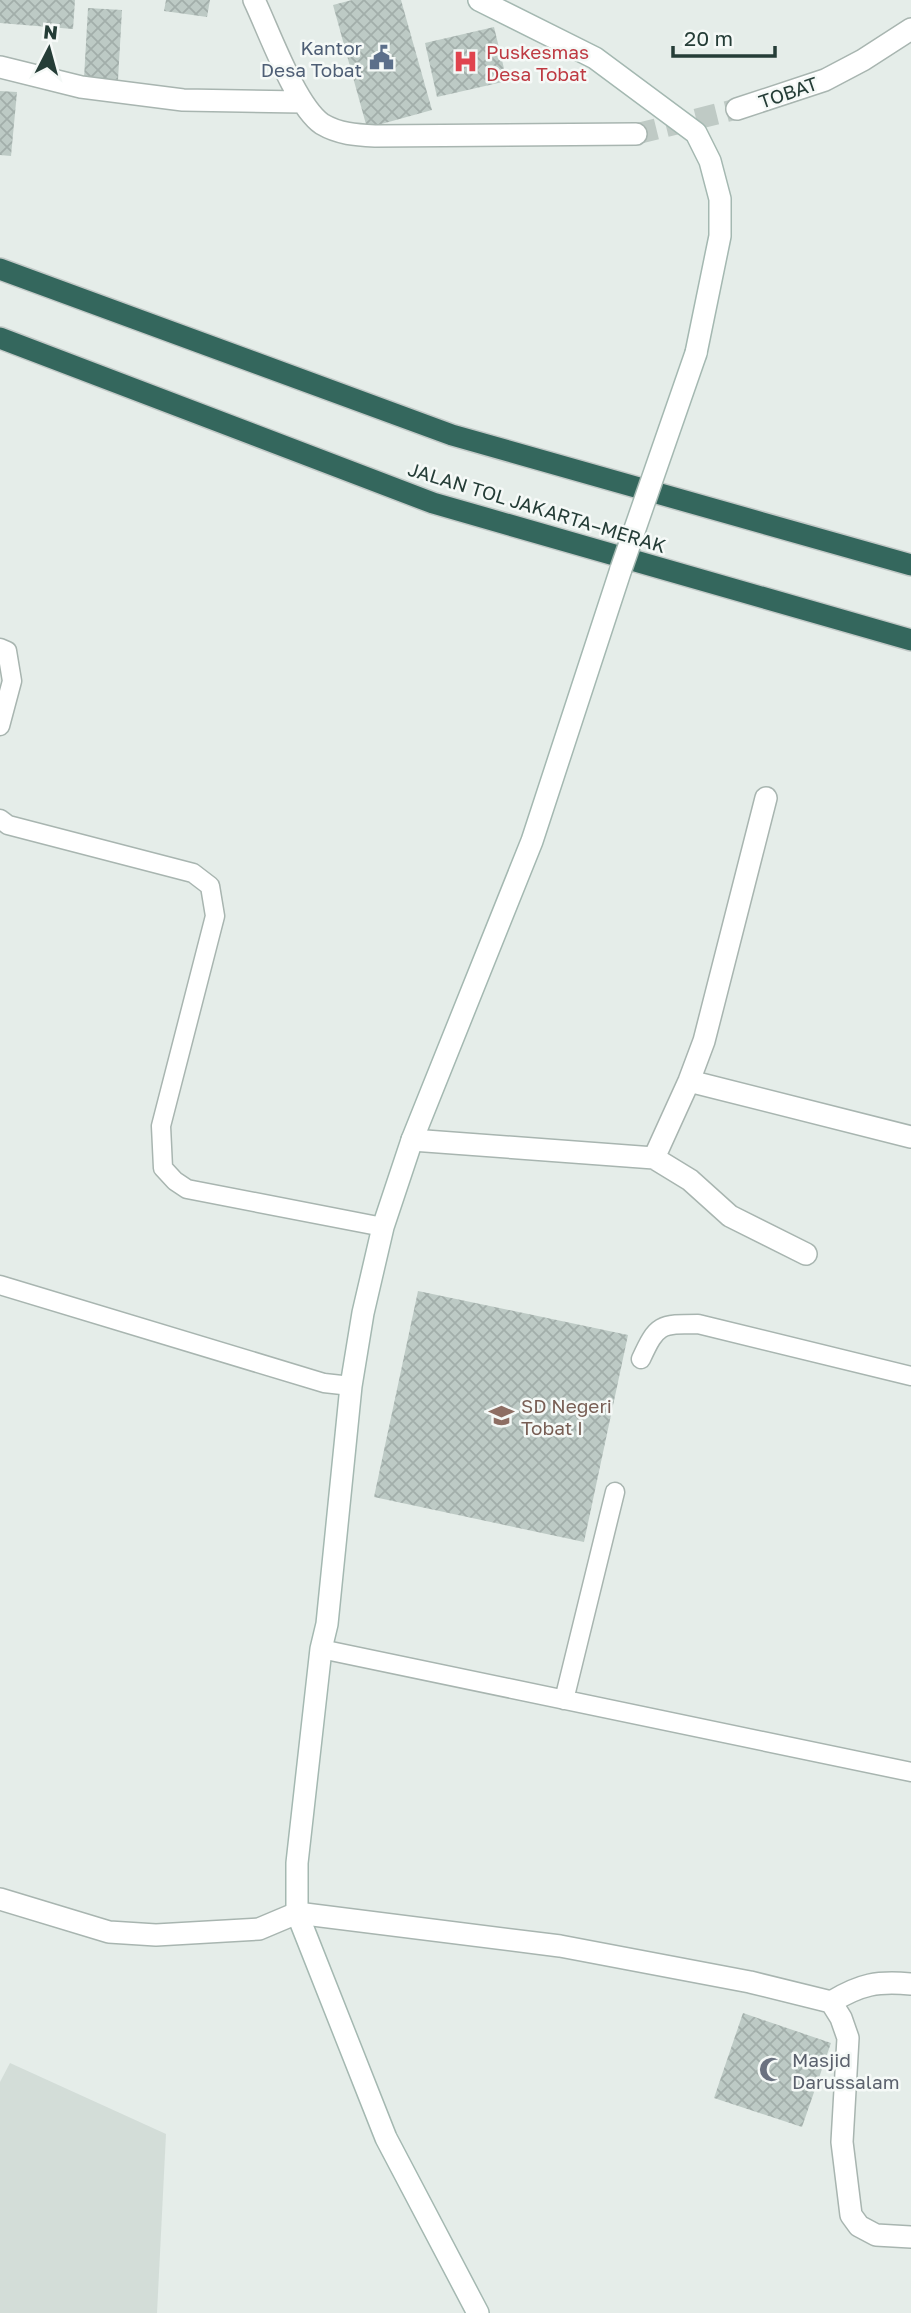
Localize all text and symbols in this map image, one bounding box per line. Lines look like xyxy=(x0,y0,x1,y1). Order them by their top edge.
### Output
north arrow xyxy=(14,14,84,84)
scale bar xyxy=(673,14,774,58)
text: N xyxy=(42,19,59,44)
text: 20 m xyxy=(684,25,733,51)
place label: Kantor Desa Tobat xyxy=(261,36,363,81)
place label: Puskesmas Desa Tobat xyxy=(486,40,589,85)
public building icon: Kantor Desa Tobat xyxy=(368,44,396,72)
hospital icon: Puskesmas Desa Tobat xyxy=(452,48,480,76)
street label: TOBAT xyxy=(756,71,821,113)
street label: JALAN TOL JAKARTA–MERAK xyxy=(405,457,669,557)
place label: SD Negeri Tobat I xyxy=(521,1394,612,1439)
school or university icon: SD Negeri Tobat I xyxy=(487,1402,515,1430)
place label: Masjid Darussalam xyxy=(792,2048,899,2093)
mosque icon: Masjid Darussalam xyxy=(758,2056,786,2084)

